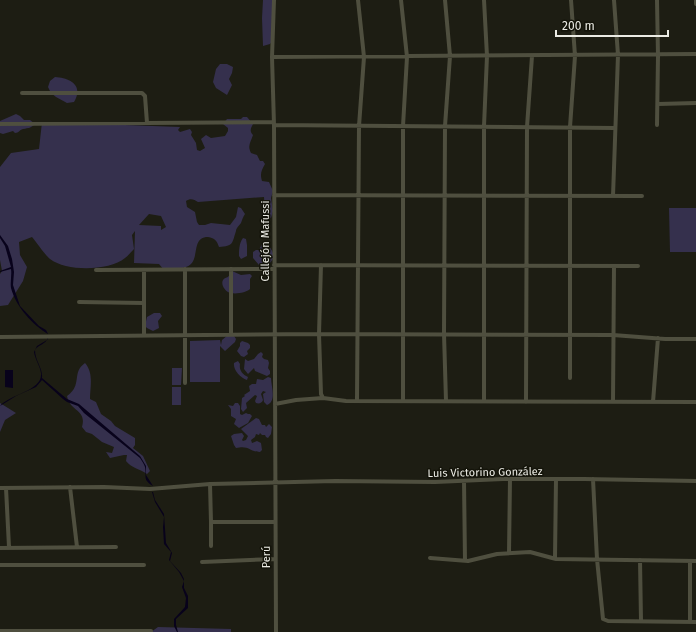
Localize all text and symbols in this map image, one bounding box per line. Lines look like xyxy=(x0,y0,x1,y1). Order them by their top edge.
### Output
scale bar xyxy=(556,12,668,38)
text: 200 m xyxy=(562,19,595,33)
street label: Callejón Mafussi xyxy=(259,200,272,282)
street label: Luis Victorino González xyxy=(427,465,543,480)
street label: Perú xyxy=(260,546,273,568)

